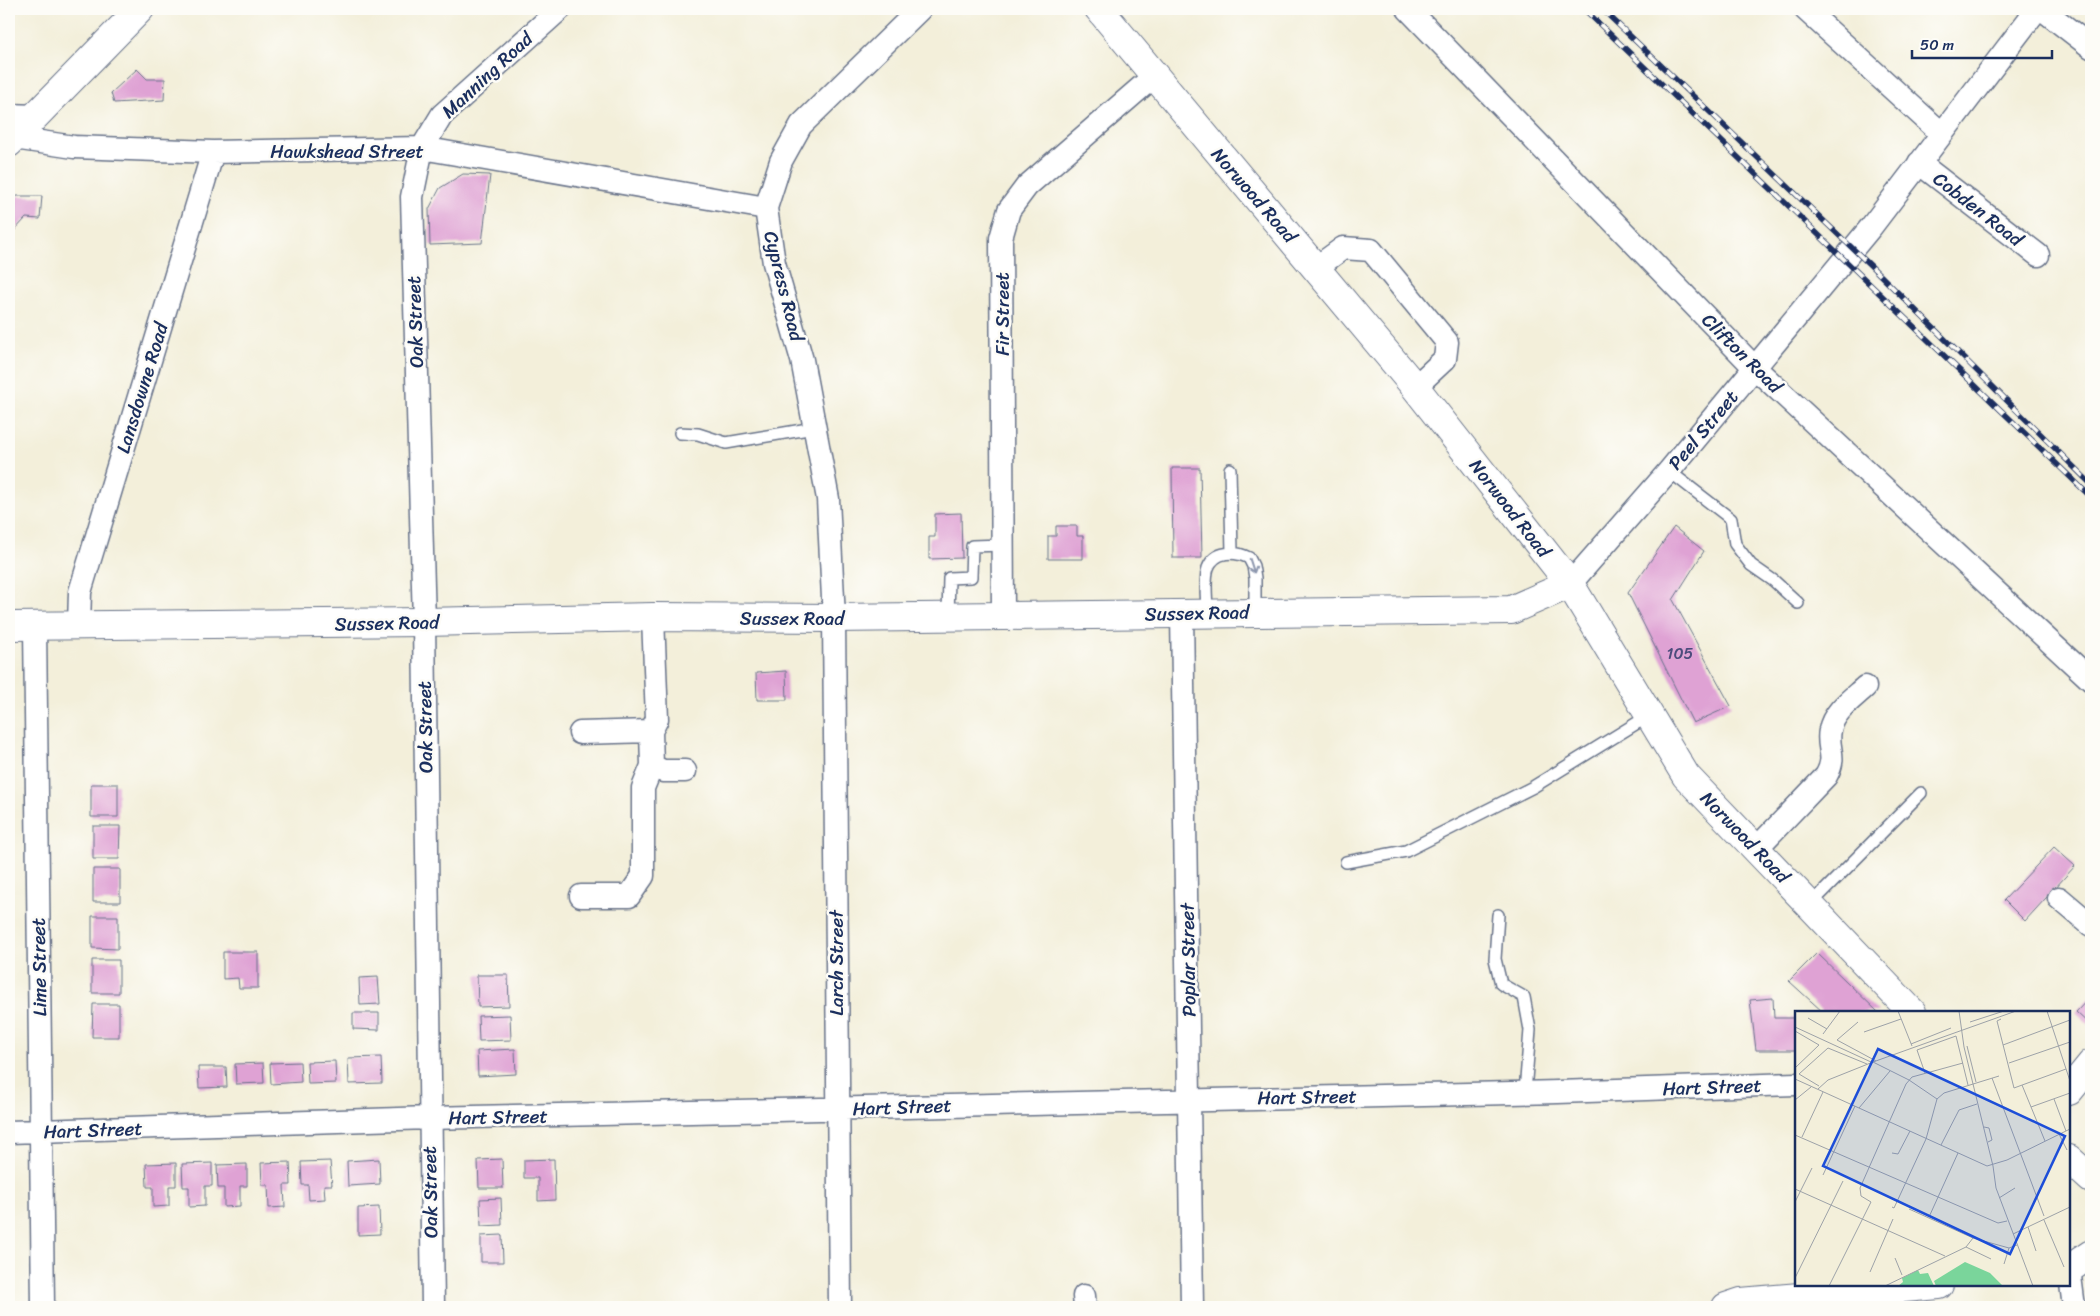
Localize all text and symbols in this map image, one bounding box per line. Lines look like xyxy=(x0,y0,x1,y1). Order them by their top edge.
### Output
street label: Manning Road xyxy=(433,23,541,127)
scale bar xyxy=(1912,28,2052,60)
text: 50 m xyxy=(1920,32,1955,58)
street label: Hawkshead Street xyxy=(270,135,424,168)
street label: Norwood Road xyxy=(1203,139,1307,252)
street label: Cobden Road xyxy=(1925,163,2032,256)
street label: Cypress Road xyxy=(754,227,814,346)
street label: Fir Street xyxy=(986,272,1019,356)
street label: Oak Street xyxy=(397,275,433,369)
street label: Clifton Road xyxy=(1694,305,1792,403)
street label: Lansdowne Road xyxy=(106,317,178,457)
street label: Peel Street xyxy=(1659,382,1747,478)
street label: Norwood Road xyxy=(1461,451,1561,566)
one-way arrow xyxy=(1247,558,1257,574)
street label: Sussex Road xyxy=(1144,596,1252,630)
street label: Sussex Road xyxy=(740,602,846,635)
street label: Sussex Road xyxy=(334,606,442,640)
house number: 105 xyxy=(1667,639,1694,668)
street label: Oak Street xyxy=(408,681,442,773)
street label: Norwood Road xyxy=(1692,783,1799,893)
street label: Poplar Street xyxy=(1170,902,1205,1017)
street label: Larch Street xyxy=(820,909,853,1016)
street label: Lime Street xyxy=(22,917,56,1017)
inset map xyxy=(1795,1011,2070,1286)
street label: Hart Street xyxy=(1662,1069,1762,1105)
street label: Hart Street xyxy=(1257,1080,1357,1114)
street label: Hart Street xyxy=(852,1089,952,1125)
street label: Hart Street xyxy=(448,1100,548,1134)
street label: Hart Street xyxy=(43,1112,143,1148)
street label: Oak Street xyxy=(413,1146,447,1238)

